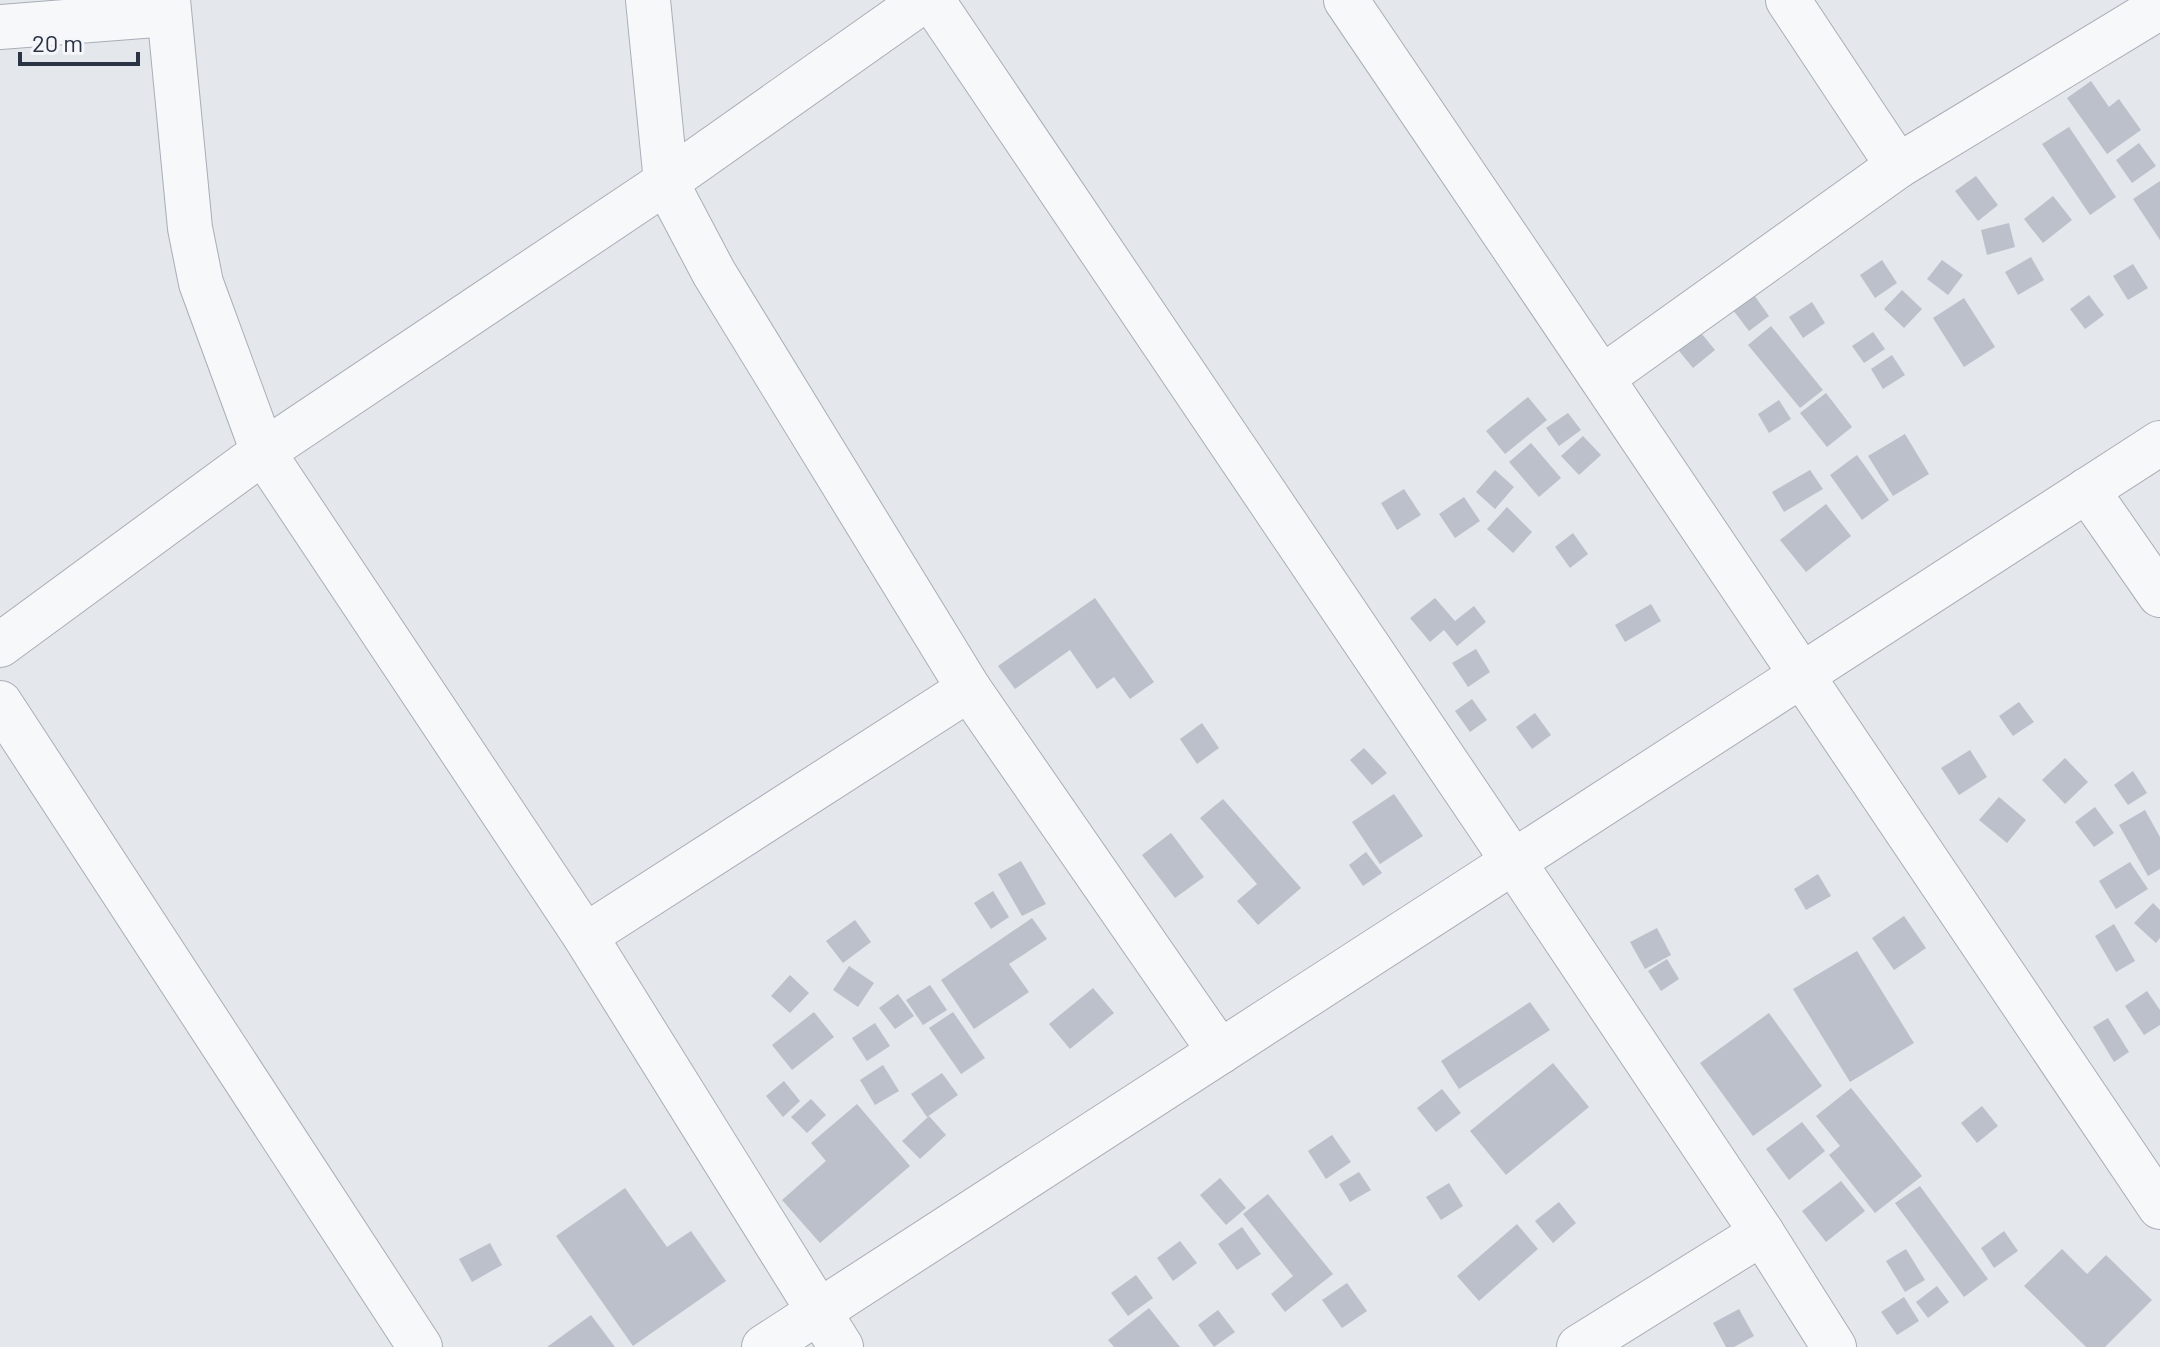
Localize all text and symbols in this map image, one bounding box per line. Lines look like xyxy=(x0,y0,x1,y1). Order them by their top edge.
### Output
scale bar xyxy=(20,16,138,66)
text: 20 m xyxy=(32,28,83,57)

